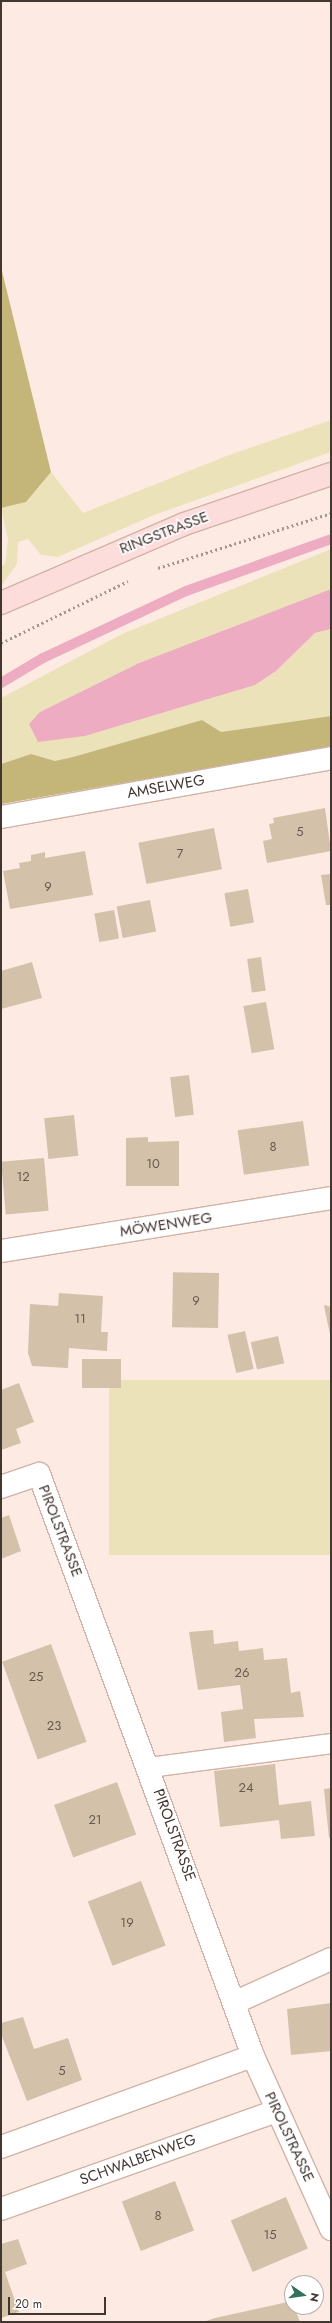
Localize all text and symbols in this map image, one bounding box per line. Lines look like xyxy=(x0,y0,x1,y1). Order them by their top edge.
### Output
street label: RINGSTRASSE xyxy=(117,508,211,558)
street label: AMSELWEG xyxy=(126,771,206,803)
house number: 5 xyxy=(296,824,304,840)
house number: 7 xyxy=(177,846,183,862)
house number: 9 xyxy=(44,879,52,895)
house number: 8 xyxy=(269,1139,277,1155)
house number: 10 xyxy=(146,1156,160,1172)
house number: 12 xyxy=(16,1169,30,1185)
street label: MÖWENWEG xyxy=(119,1209,213,1241)
house number: 9 xyxy=(192,1293,200,1309)
house number: 11 xyxy=(74,1311,86,1327)
street label: PIROLSTRASSE xyxy=(34,1482,86,1580)
house number: 26 xyxy=(235,1665,249,1681)
house number: 25 xyxy=(29,1669,43,1685)
house number: 23 xyxy=(47,1718,61,1734)
house number: 24 xyxy=(239,1780,253,1796)
street label: PIROLSTRASSE xyxy=(149,1786,199,1884)
house number: 21 xyxy=(88,1812,102,1828)
house number: 19 xyxy=(120,1915,134,1931)
house number: 5 xyxy=(58,2063,66,2079)
street label: PIROLSTRASSE xyxy=(260,2089,318,2185)
street label: SCHWALBENWEG xyxy=(78,2131,198,2189)
house number: 8 xyxy=(154,2208,162,2224)
house number: 15 xyxy=(263,2227,277,2243)
north arrow xyxy=(284,2275,324,2315)
scale bar xyxy=(10,2289,108,2315)
text: N xyxy=(306,2291,323,2304)
text: 20 m xyxy=(15,2295,42,2313)

